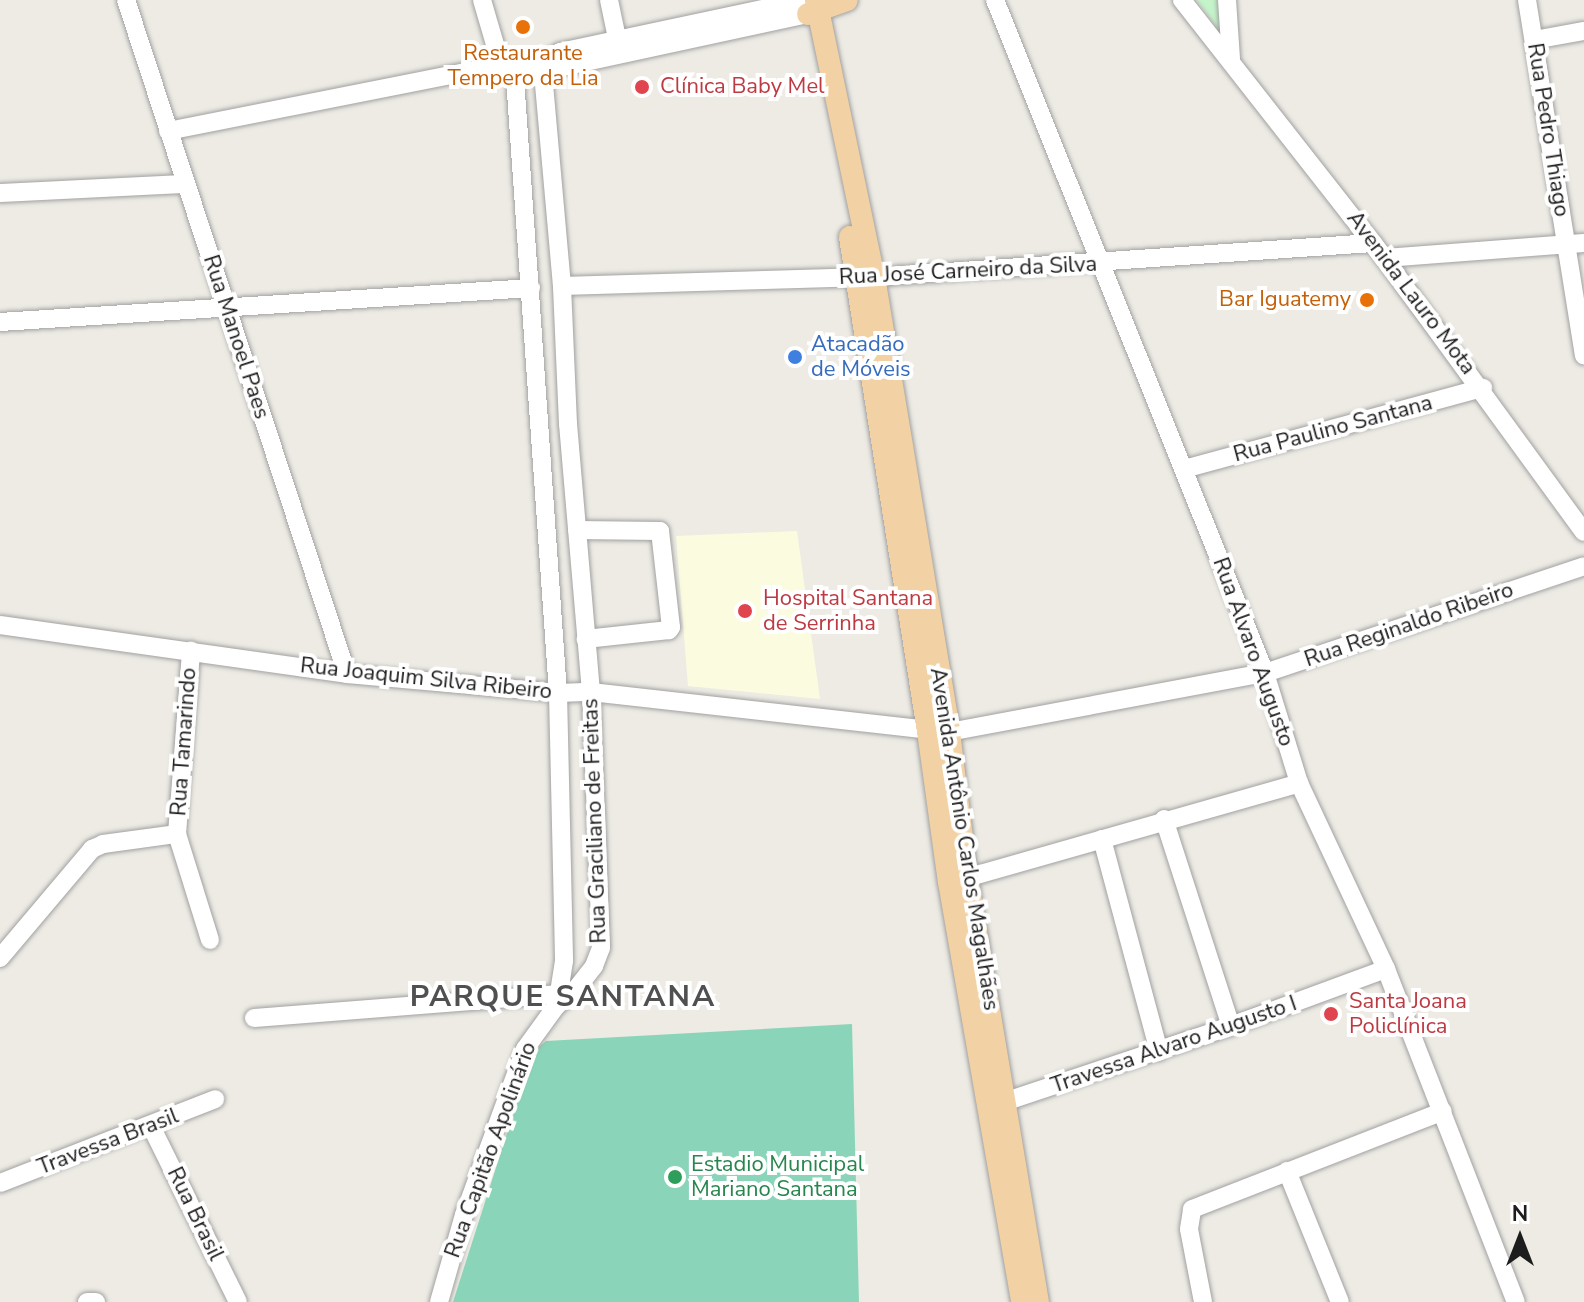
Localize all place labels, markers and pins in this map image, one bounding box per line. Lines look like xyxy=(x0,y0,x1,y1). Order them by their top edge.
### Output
marker: Restaurante Tempero da Lia xyxy=(514,18,532,36)
place label: Restaurante Tempero da Lia xyxy=(447,40,599,92)
place label: Clínica Baby Mel xyxy=(660,74,825,100)
marker: Clínica Baby Mel xyxy=(631,76,653,98)
place label: Bar Iguatemy xyxy=(1219,287,1351,313)
marker: Bar Iguatemy xyxy=(1358,291,1376,309)
place label: Atacadão de Móveis xyxy=(811,331,911,382)
marker: Atacadão de Móveis xyxy=(786,348,804,366)
place label: Hospital Santana de Serrinha xyxy=(763,585,933,636)
marker: Hospital Santana de Serrinha xyxy=(734,600,756,622)
place label: Santa Joana Policlínica xyxy=(1349,988,1467,1040)
marker: Santa Joana Policlínica xyxy=(1320,1003,1342,1025)
place label: Estadio Municipal Mariano Santana xyxy=(691,1151,864,1202)
marker: Estadio Municipal Mariano Santana xyxy=(666,1168,684,1186)

